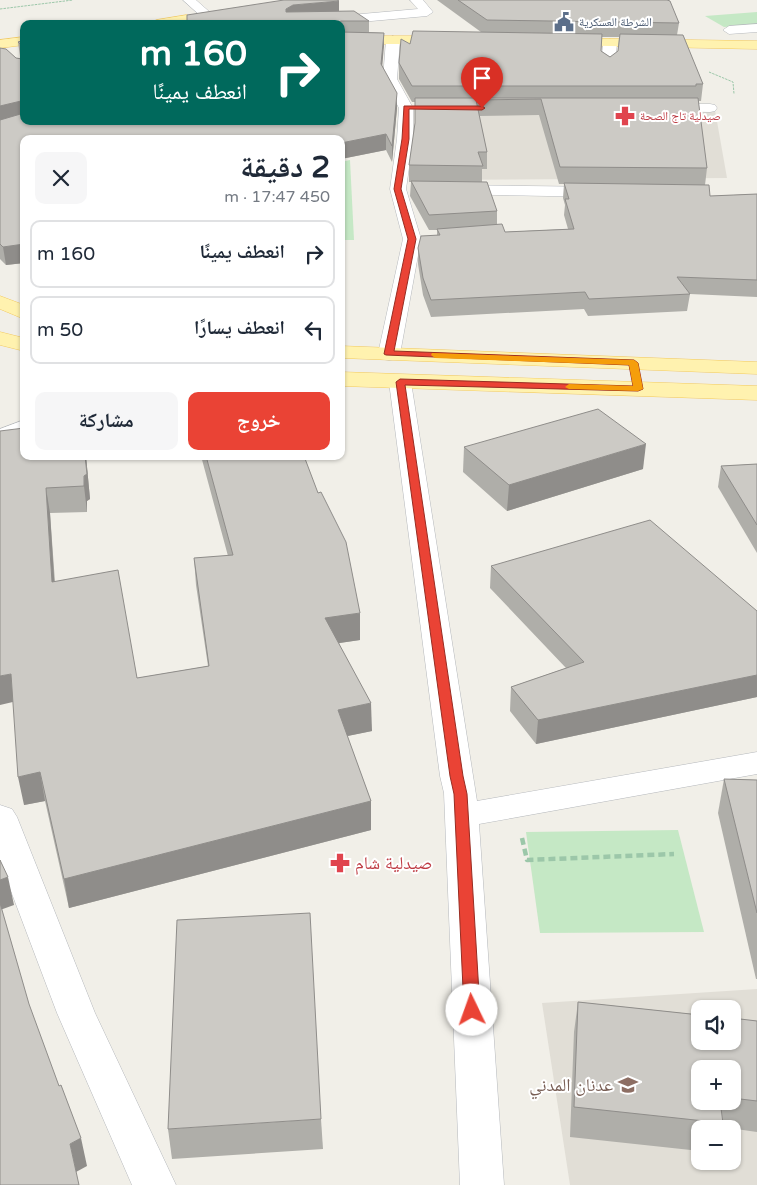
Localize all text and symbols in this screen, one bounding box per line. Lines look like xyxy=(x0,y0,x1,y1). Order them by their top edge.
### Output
public building icon: الشرطة العسكرية xyxy=(553,11,575,33)
place label: الشرطة العسكرية xyxy=(579,15,652,29)
text: 160 m xyxy=(140,33,247,75)
icon: right xyxy=(265,40,330,105)
pin xyxy=(461,57,503,108)
icon: arrive xyxy=(468,64,496,92)
text: انعطف يمينًا xyxy=(153,79,247,105)
pharmacy icon: صيدلية تاج الصحة xyxy=(614,105,636,127)
place label: صيدلية تاج الصحة xyxy=(640,109,721,123)
text: 2 دقيقة xyxy=(240,149,330,186)
button: close xyxy=(35,152,87,204)
text: 450 m · 17:47 xyxy=(224,187,330,207)
icon: right xyxy=(300,240,328,268)
text: انعطف يمينًا xyxy=(199,241,285,263)
text: 160 m xyxy=(37,243,95,265)
icon: left xyxy=(300,316,328,344)
text: انعطف يسارًا xyxy=(194,317,285,339)
text: 50 m xyxy=(37,319,83,341)
button: مشاركة xyxy=(35,392,178,450)
button: خروج xyxy=(188,392,330,450)
pharmacy icon: صيدلية شام xyxy=(329,852,351,874)
place label: صيدلية شام xyxy=(355,852,432,875)
position arrow xyxy=(445,983,497,1035)
map controls xyxy=(691,1000,741,1170)
button: sound xyxy=(691,1000,741,1050)
button: + xyxy=(691,1060,741,1110)
place label: عدنان المدني xyxy=(529,1074,613,1100)
school or university icon: عدنان المدني xyxy=(617,1074,639,1096)
button: − xyxy=(691,1120,741,1170)

